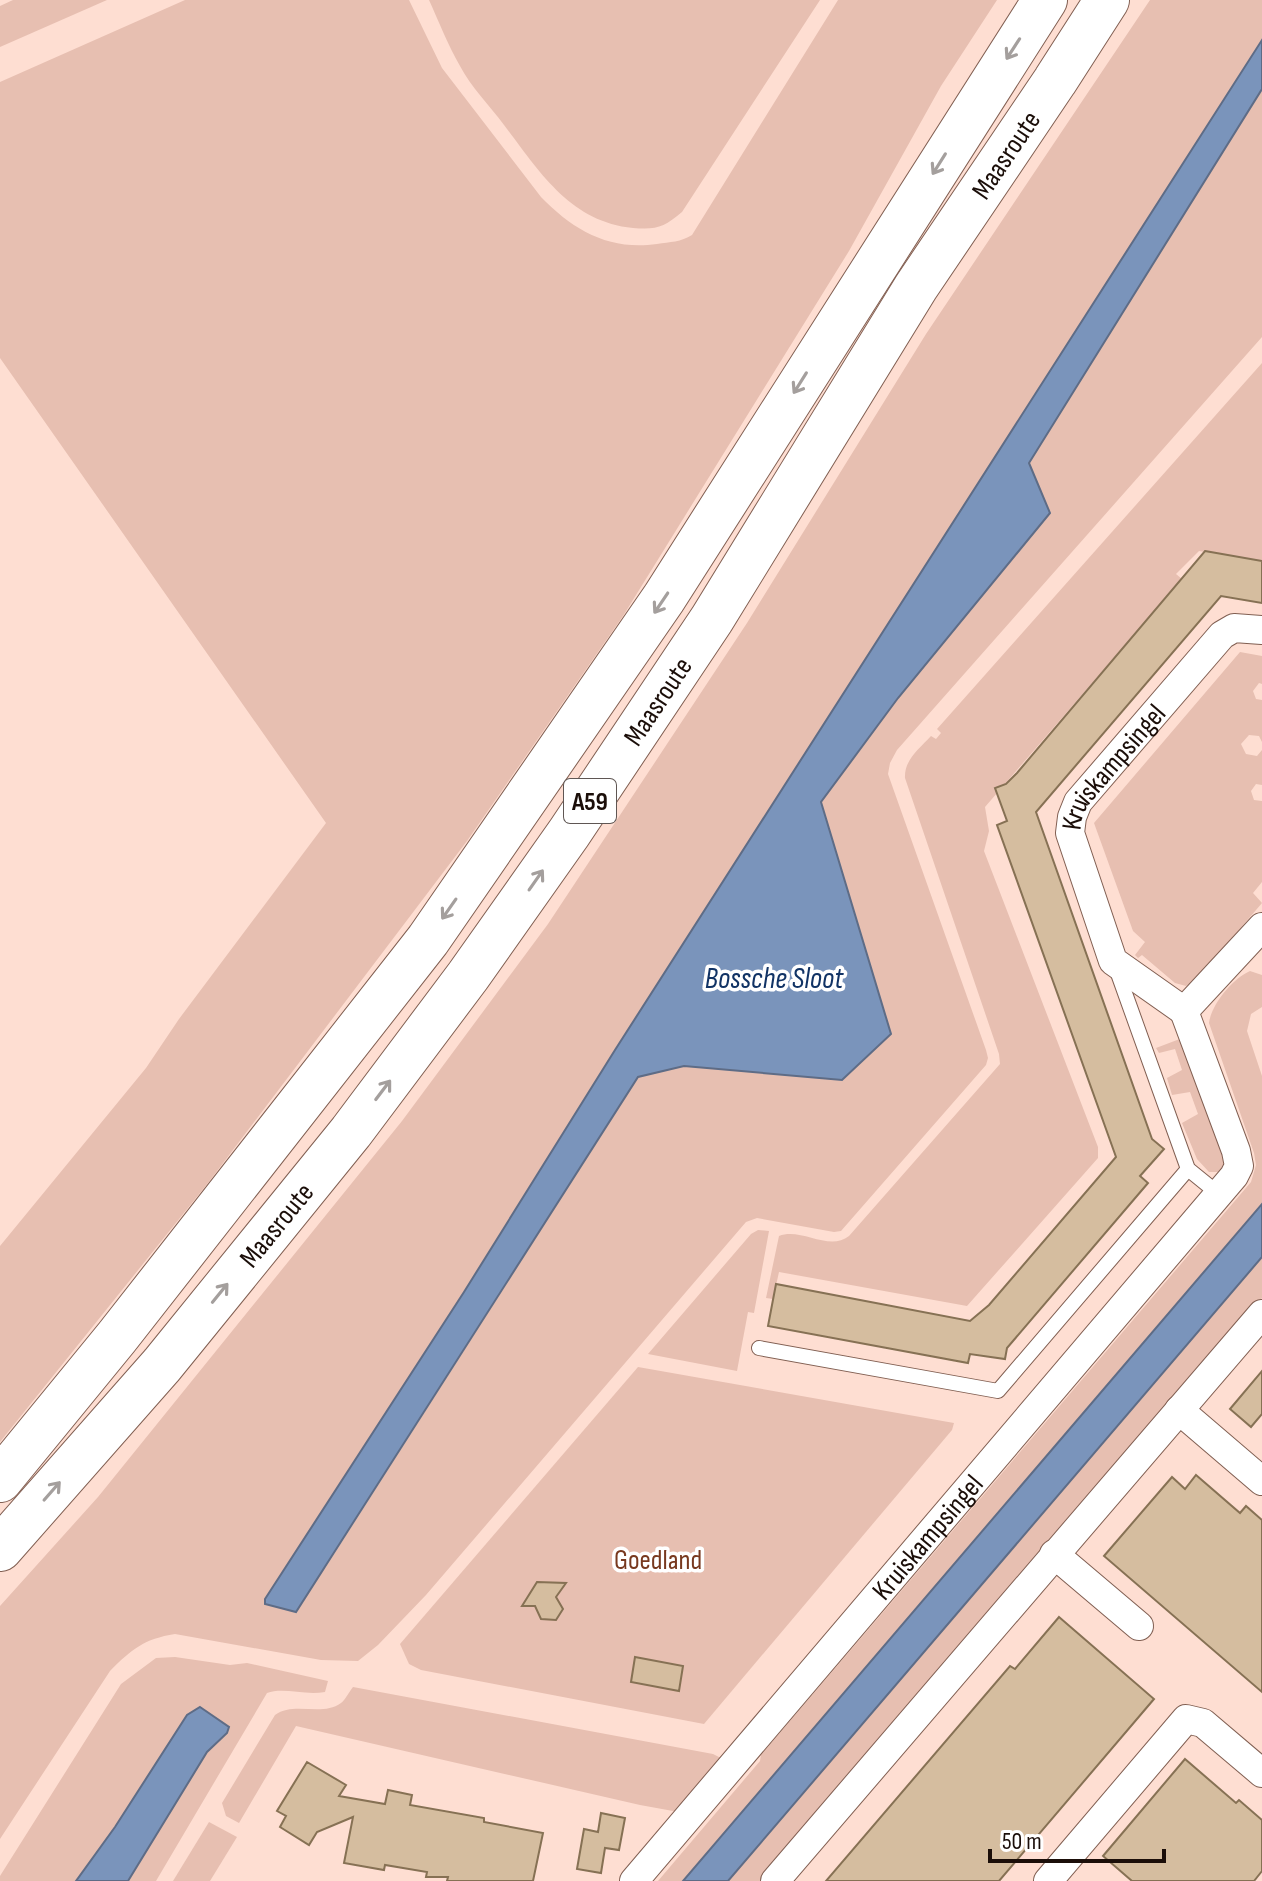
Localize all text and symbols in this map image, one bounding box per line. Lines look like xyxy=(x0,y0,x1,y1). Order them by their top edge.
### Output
one-way arrow xyxy=(1005,37,1021,59)
street label: Maasroute xyxy=(965,105,1048,206)
one-way arrow xyxy=(931,152,948,174)
one-way arrow xyxy=(792,371,808,394)
one-way arrow xyxy=(653,591,669,613)
street label: Maasroute xyxy=(617,652,700,752)
street label: Kruiskampsingel xyxy=(1056,698,1173,832)
road number: A59 xyxy=(564,779,616,823)
one-way arrow xyxy=(528,869,544,891)
one-way arrow xyxy=(441,897,457,919)
water label: Bossche Sloot xyxy=(705,961,844,997)
one-way arrow xyxy=(374,1079,391,1101)
street label: Maasroute xyxy=(233,1177,321,1274)
one-way arrow xyxy=(211,1282,229,1303)
street label: Kruiskampsingel xyxy=(866,1469,990,1607)
one-way arrow xyxy=(43,1481,61,1501)
park label: Goedland xyxy=(614,1544,702,1577)
scale bar xyxy=(990,1813,1164,1863)
text: 50 m xyxy=(1002,1827,1042,1856)

